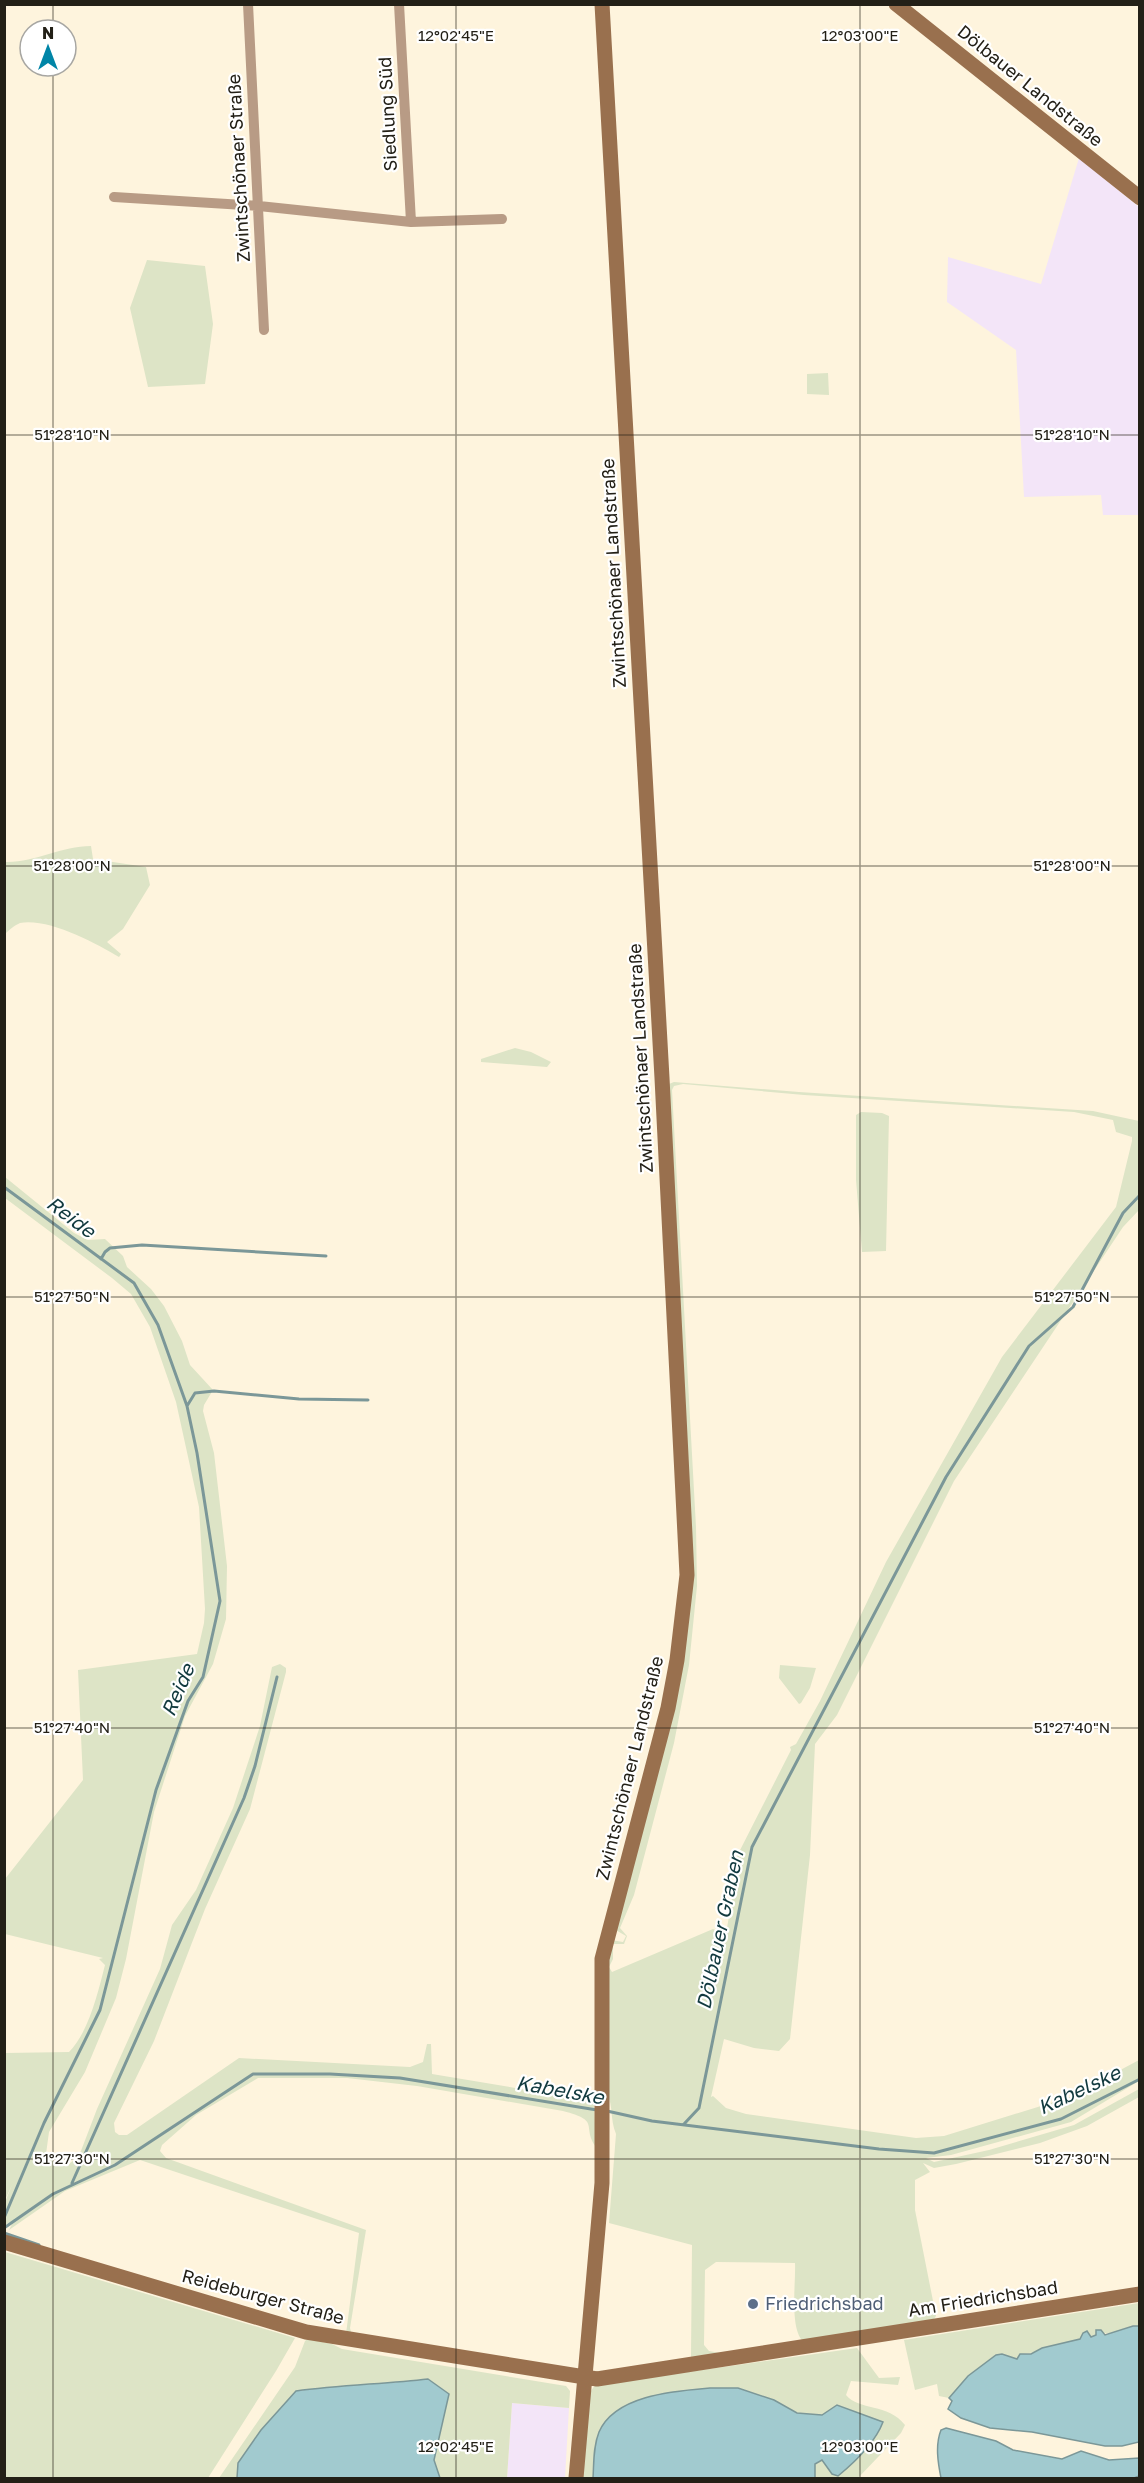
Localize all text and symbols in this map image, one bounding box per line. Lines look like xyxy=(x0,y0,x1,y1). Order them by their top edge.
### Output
north arrow xyxy=(18,18,78,78)
street label: Dölbauer Landstraße xyxy=(954,20,1108,151)
text: N xyxy=(42,23,54,43)
text: 12°02'45"E xyxy=(418,26,494,44)
text: 12°03'00"E xyxy=(822,26,898,44)
street label: Siedlung Süd xyxy=(373,56,401,172)
street label: Zwintschönaer Straße xyxy=(222,73,254,263)
text: 51°28'10"N xyxy=(34,425,110,443)
text: 51°28'10"N xyxy=(1034,425,1110,443)
street label: Zwintschönaer Landstraße xyxy=(596,458,630,688)
text: 51°28'00"N xyxy=(33,856,111,874)
text: 51°28'00"N xyxy=(1033,856,1111,874)
street label: Zwintschönaer Landstraße xyxy=(623,943,657,1173)
water label: Reide xyxy=(43,1190,102,1243)
text: 51°27'50"N xyxy=(34,1287,110,1305)
text: 51°27'50"N xyxy=(1034,1287,1110,1305)
street label: Zwintschönaer Landstraße xyxy=(591,1654,667,1882)
water label: Reide xyxy=(155,1659,199,1719)
text: 51°27'40"N xyxy=(34,1718,110,1736)
text: 51°27'40"N xyxy=(1034,1718,1110,1736)
water label: Dölbauer Graben xyxy=(690,1848,748,2011)
water label: Kabelske xyxy=(1033,2059,1125,2119)
water label: Kabelske xyxy=(515,2070,607,2109)
text: 51°27'30"N xyxy=(34,2149,110,2167)
text: 51°27'30"N xyxy=(1034,2149,1110,2167)
street label: Reideburger Straße xyxy=(180,2264,347,2328)
street label: Am Friedrichsbad xyxy=(906,2275,1059,2321)
place label: Friedrichsbad xyxy=(765,2292,884,2314)
marker: Friedrichsbad xyxy=(746,2297,760,2311)
text: 12°02'45"E xyxy=(418,2437,494,2455)
text: 12°03'00"E xyxy=(822,2437,898,2455)

